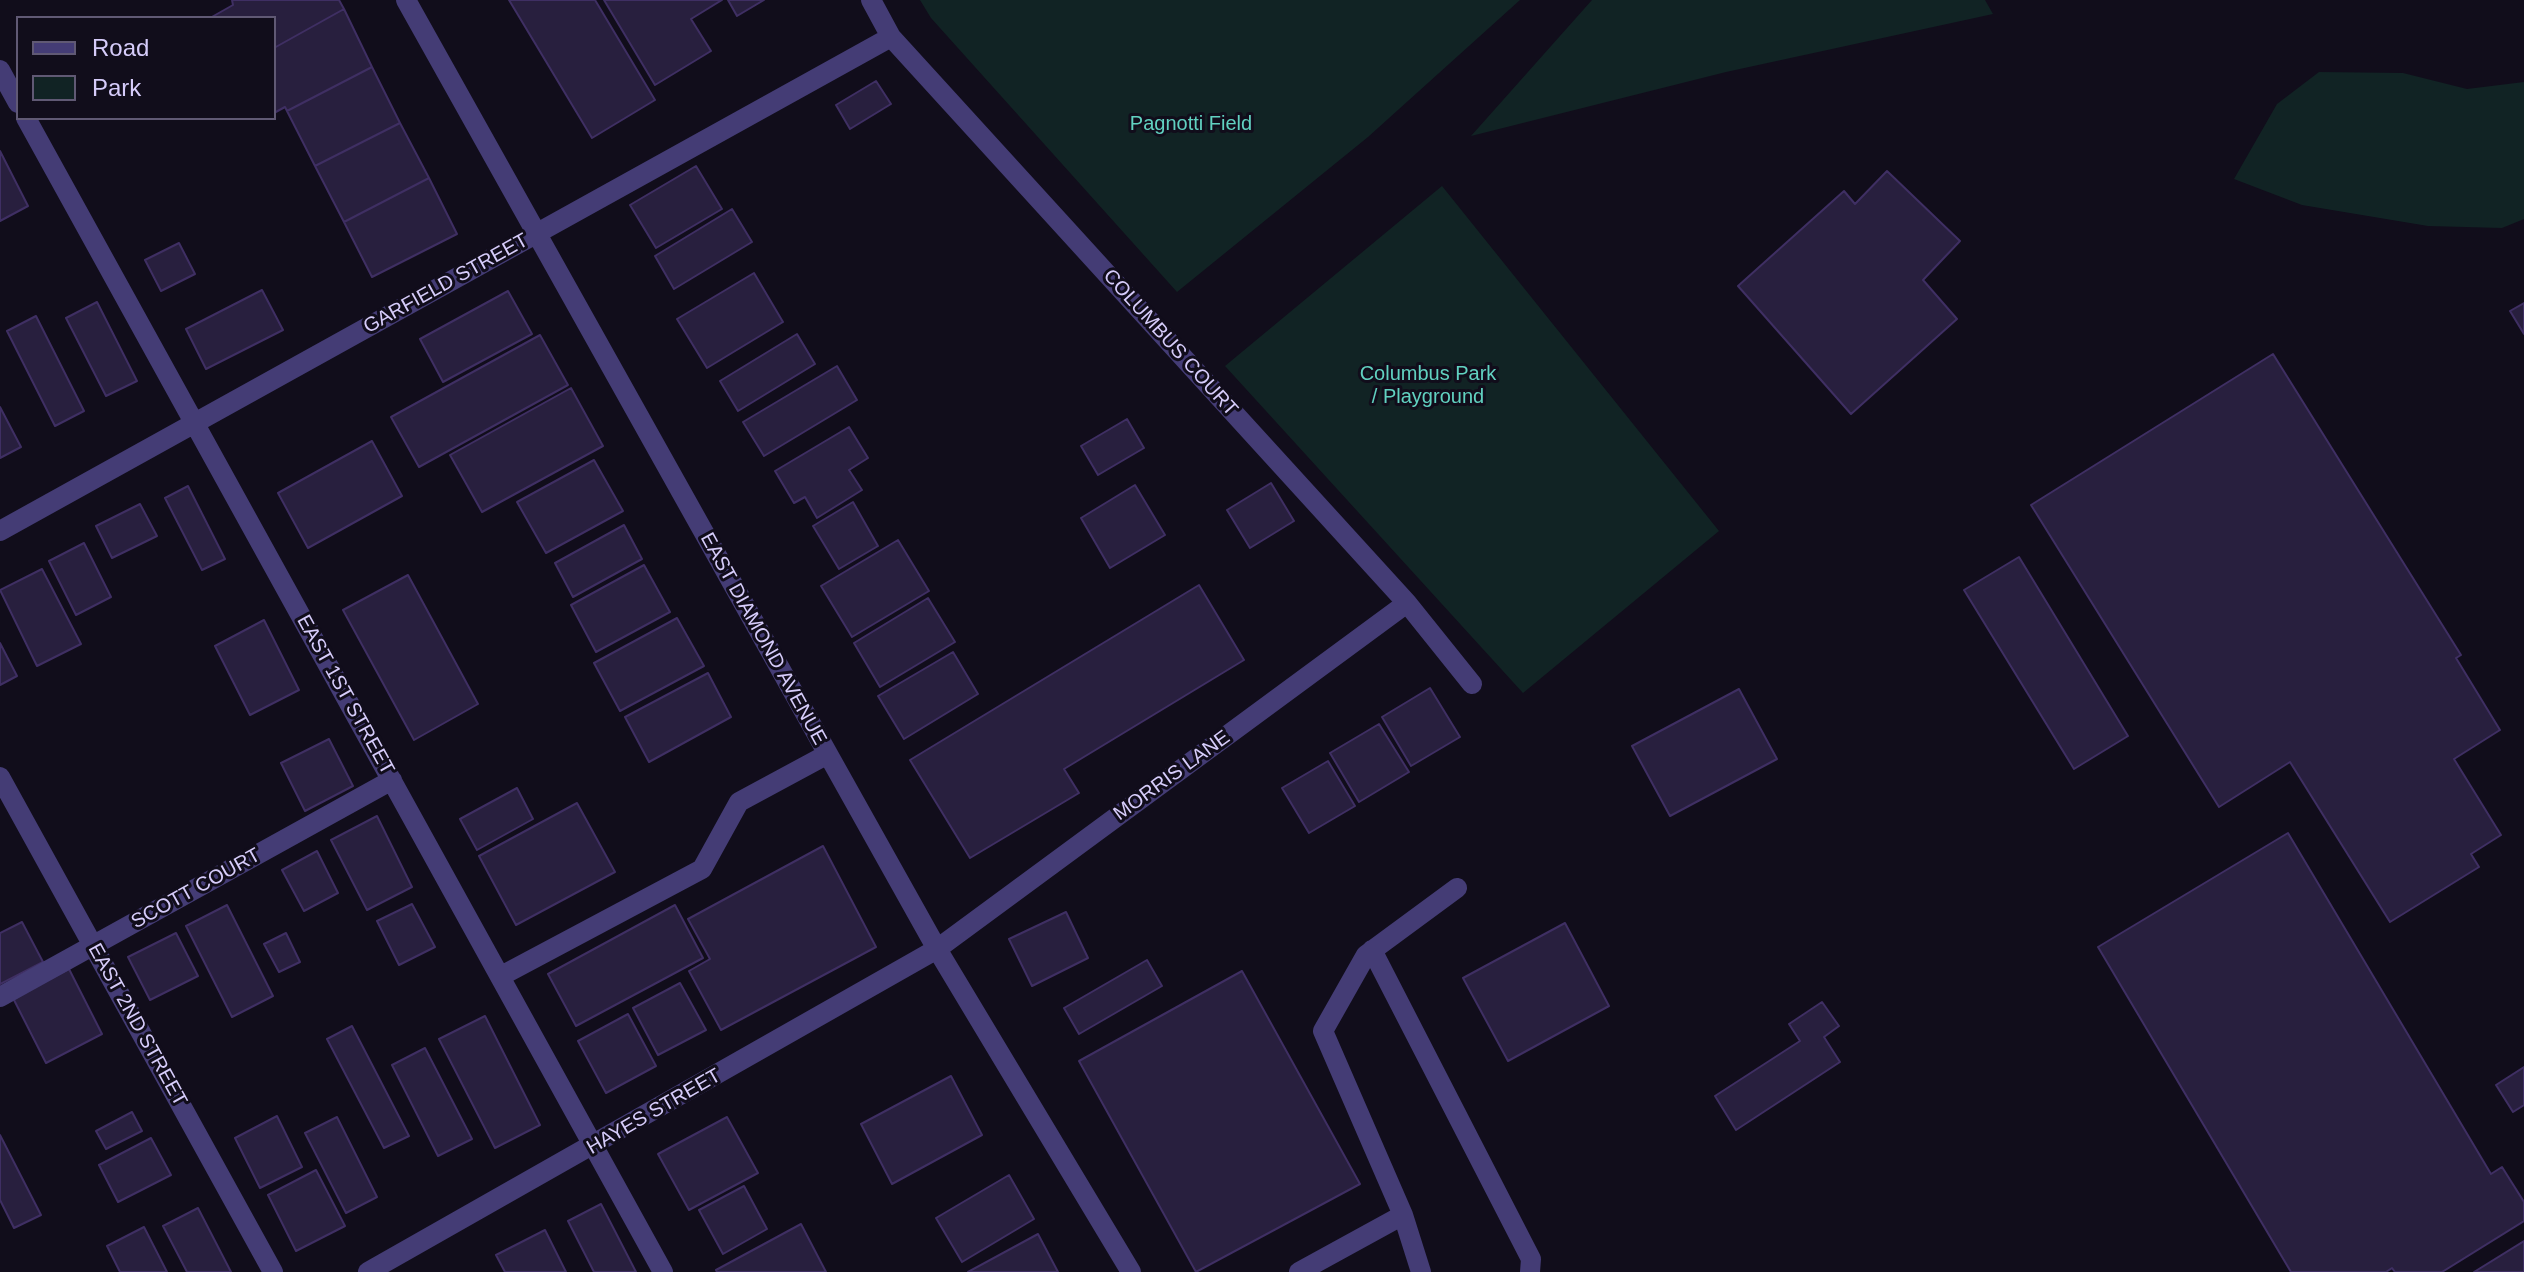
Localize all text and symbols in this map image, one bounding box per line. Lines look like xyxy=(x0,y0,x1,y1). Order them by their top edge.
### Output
legend xyxy=(16,16,276,120)
text: Road xyxy=(92,34,149,61)
text: Park xyxy=(92,74,141,101)
park label: Pagnotti Field xyxy=(1130,112,1252,136)
street label: GARFIELD STREET xyxy=(360,229,532,339)
street label: COLUMBUS COURT xyxy=(1098,265,1242,421)
park label: Columbus Park / Playground xyxy=(1360,362,1496,409)
street label: EAST DIAMOND AVENUE xyxy=(695,529,831,749)
street label: EAST 1ST STREET xyxy=(291,611,399,779)
street label: MORRIS LANE xyxy=(1109,726,1235,826)
street label: SCOTT COURT xyxy=(127,844,265,934)
street label: EAST 2ND STREET xyxy=(82,939,192,1111)
street label: HAYES STREET xyxy=(583,1064,725,1160)

